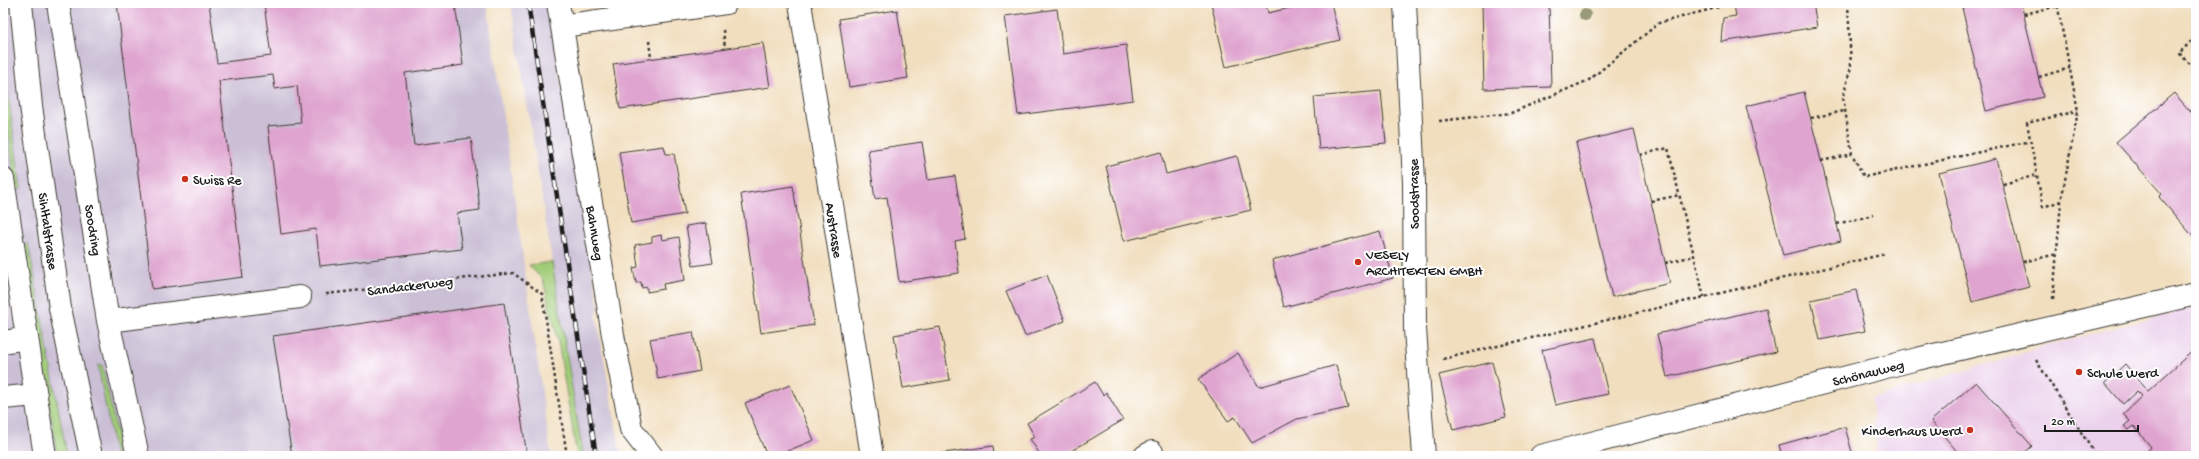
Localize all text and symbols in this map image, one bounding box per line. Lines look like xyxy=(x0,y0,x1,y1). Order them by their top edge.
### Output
street label: Soodstrasse xyxy=(1406,158,1425,229)
place label: Swiss Re xyxy=(193,173,242,190)
marker: Swiss Re xyxy=(180,174,190,184)
street label: Sihltalstrasse xyxy=(33,192,60,272)
street label: Austrasse xyxy=(820,201,845,260)
street label: Soodring xyxy=(79,203,104,257)
street label: Bahnweg xyxy=(581,204,606,262)
place label: VESELY ARCHITEKTEN GMBH xyxy=(1365,248,1484,281)
marker: VESELY ARCHITEKTEN GMBH xyxy=(1353,257,1363,267)
street label: Sandackerweg xyxy=(367,274,454,301)
street label: Schönauweg xyxy=(1831,357,1906,392)
place label: Schule Werd xyxy=(2087,366,2160,383)
marker: Schule Werd xyxy=(2074,367,2084,377)
scale bar xyxy=(2045,407,2138,433)
text: 20 m xyxy=(2051,416,2076,430)
place label: Kinderhaus Werd xyxy=(1862,424,1964,441)
marker: Kinderhaus Werd xyxy=(1965,425,1975,435)

